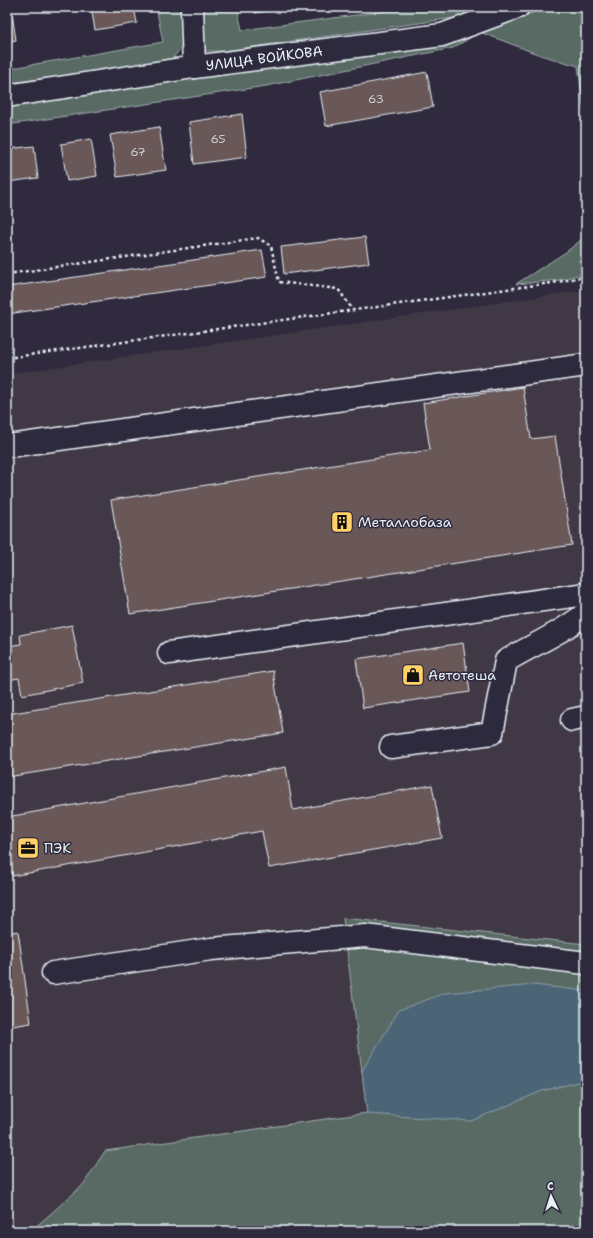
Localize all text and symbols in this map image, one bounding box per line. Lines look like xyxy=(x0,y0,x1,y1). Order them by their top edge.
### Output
street label: УЛИЦА ВОЙКОВА xyxy=(205,41,324,74)
house number: 63 xyxy=(368,91,384,107)
house number: 65 xyxy=(210,131,226,147)
house number: 67 xyxy=(130,144,146,160)
building icon: Металлобаза xyxy=(329,509,355,535)
place label: Металлобаза xyxy=(358,513,452,531)
shop icon: Автотеша xyxy=(400,662,426,688)
place label: Автотеша xyxy=(428,666,496,684)
office icon: ПЭК xyxy=(15,835,41,861)
place label: ПЭК xyxy=(44,839,71,857)
north arrow xyxy=(531,1176,571,1216)
text: С xyxy=(546,1179,554,1194)

